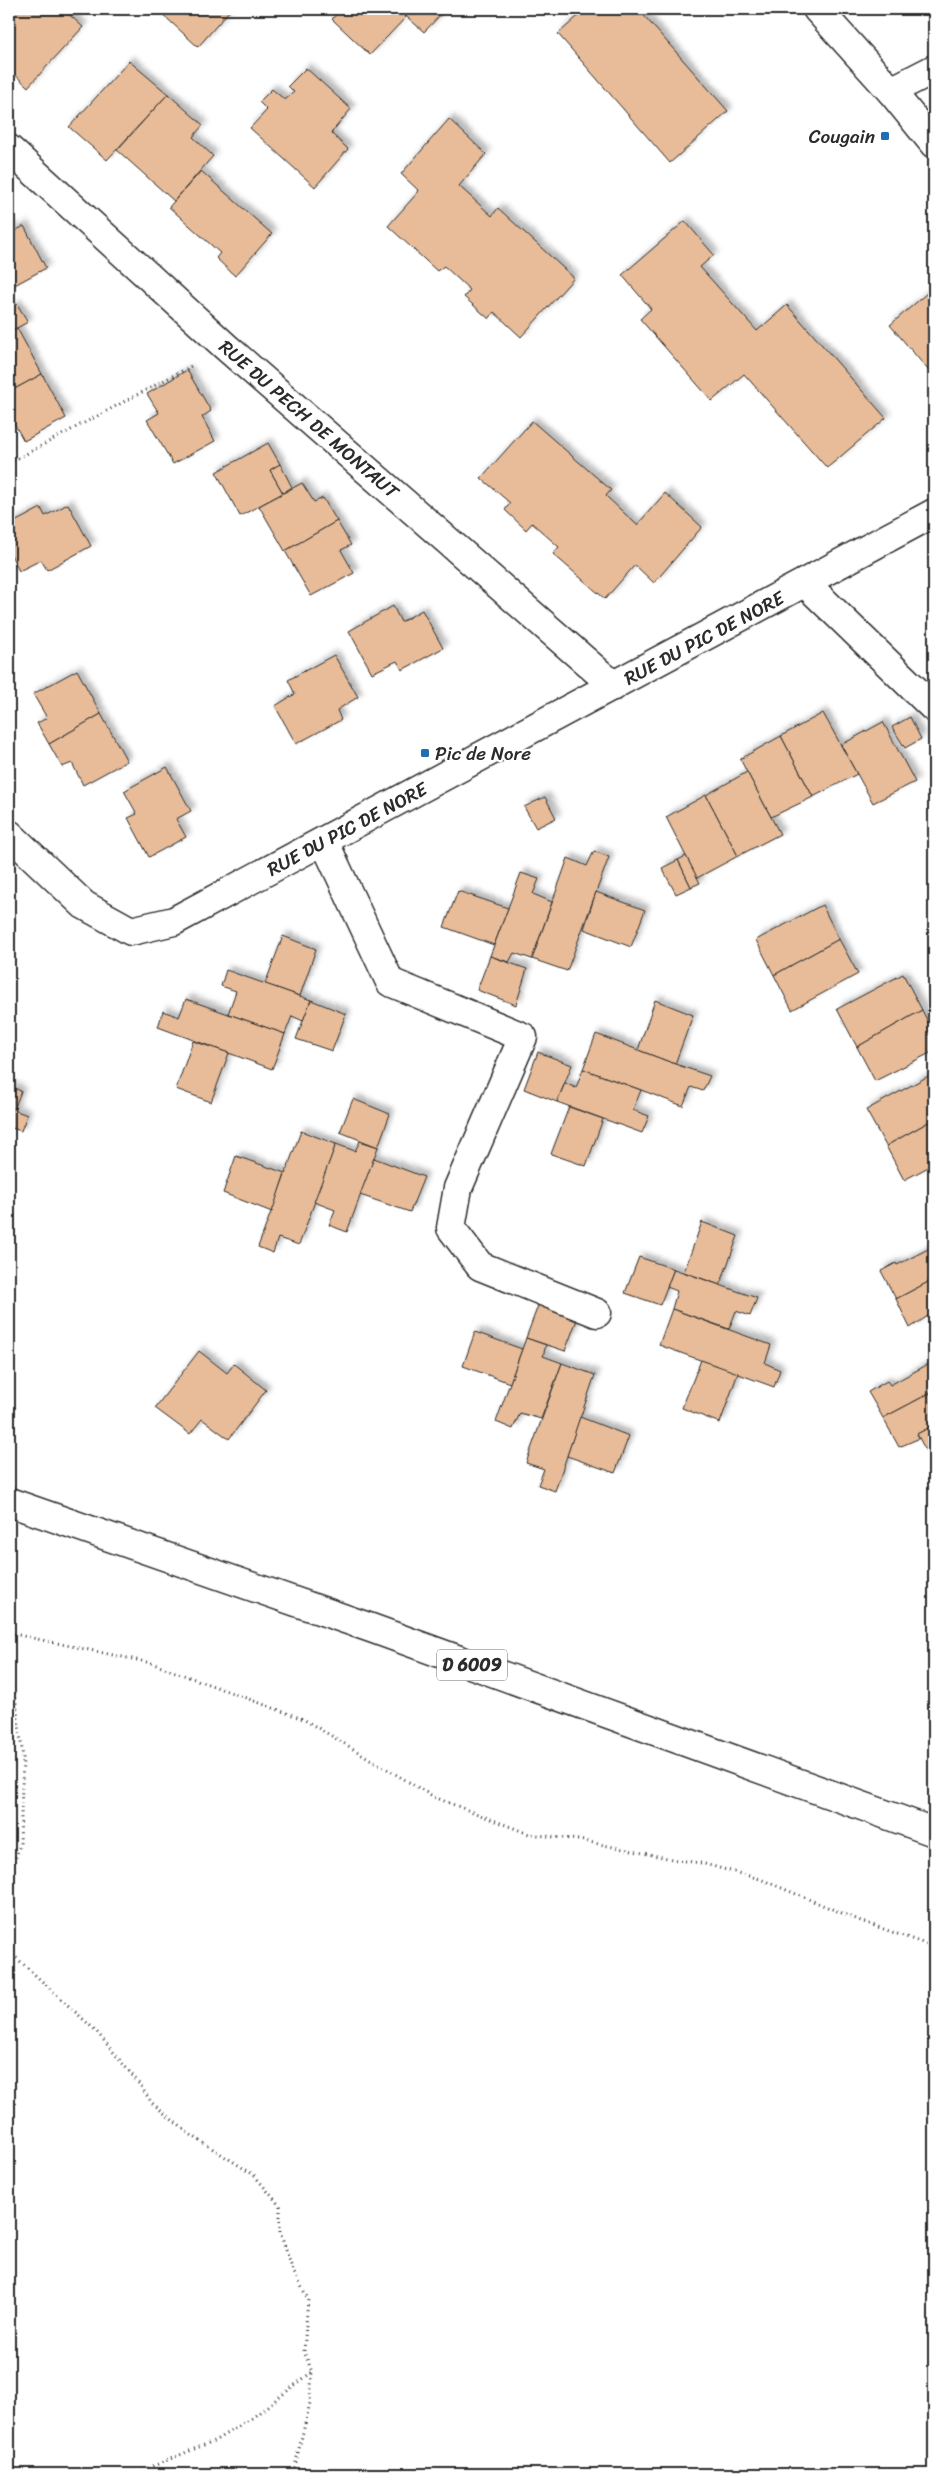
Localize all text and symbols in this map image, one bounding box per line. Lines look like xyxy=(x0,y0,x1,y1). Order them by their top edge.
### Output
place label: Cougain xyxy=(809,120,875,153)
marker: Cougain xyxy=(879,130,891,142)
street label: RUE DU PECH DE MONTAUT xyxy=(211,331,408,508)
street label: RUE DU PIC DE NORE xyxy=(618,581,791,694)
place label: Pic de Nore xyxy=(435,737,531,770)
marker: Pic de Nore xyxy=(419,747,431,759)
street label: RUE DU PIC DE NORE xyxy=(261,772,434,885)
road number: D 6009 xyxy=(437,1650,507,1680)

